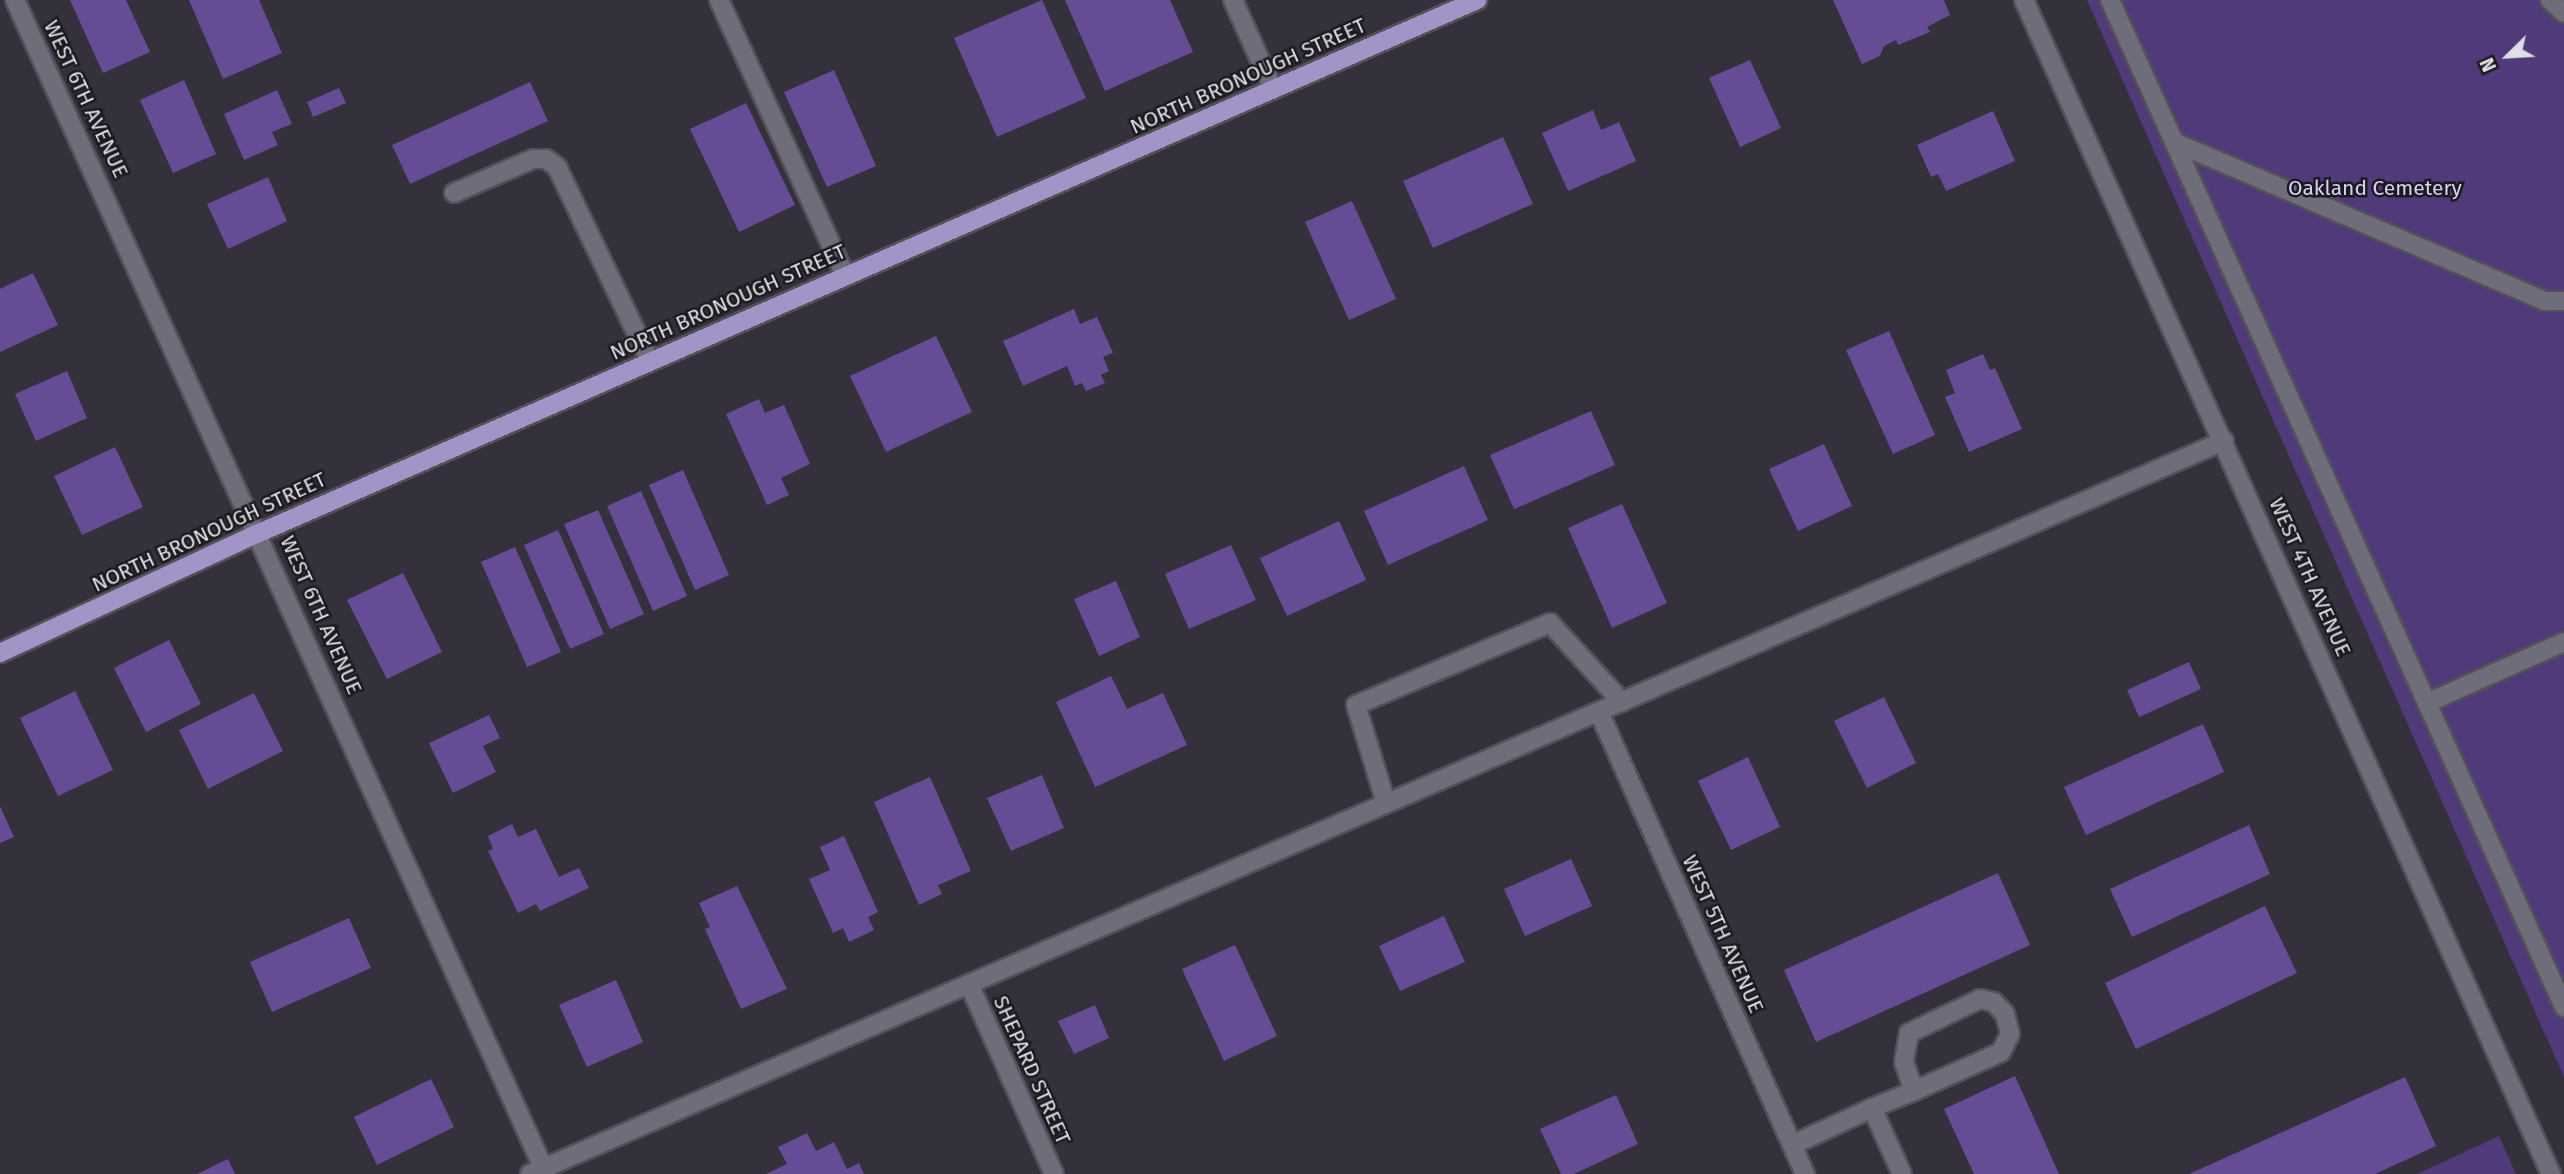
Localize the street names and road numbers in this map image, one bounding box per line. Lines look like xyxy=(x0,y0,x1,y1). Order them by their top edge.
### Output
street label: NORTH BRONOUGH STREET xyxy=(1126,13,1370,139)
street label: WEST 6TH AVENUE xyxy=(38,16,134,182)
street label: NORTH BRONOUGH STREET xyxy=(606,239,850,365)
street label: NORTH BRONOUGH STREET xyxy=(88,467,330,597)
street label: WEST 4TH AVENUE xyxy=(2264,494,2356,660)
street label: WEST 6TH AVENUE xyxy=(275,532,367,698)
street label: WEST 5TH AVENUE xyxy=(1677,851,1769,1017)
street label: SHEPARD STREET xyxy=(988,992,1076,1148)

